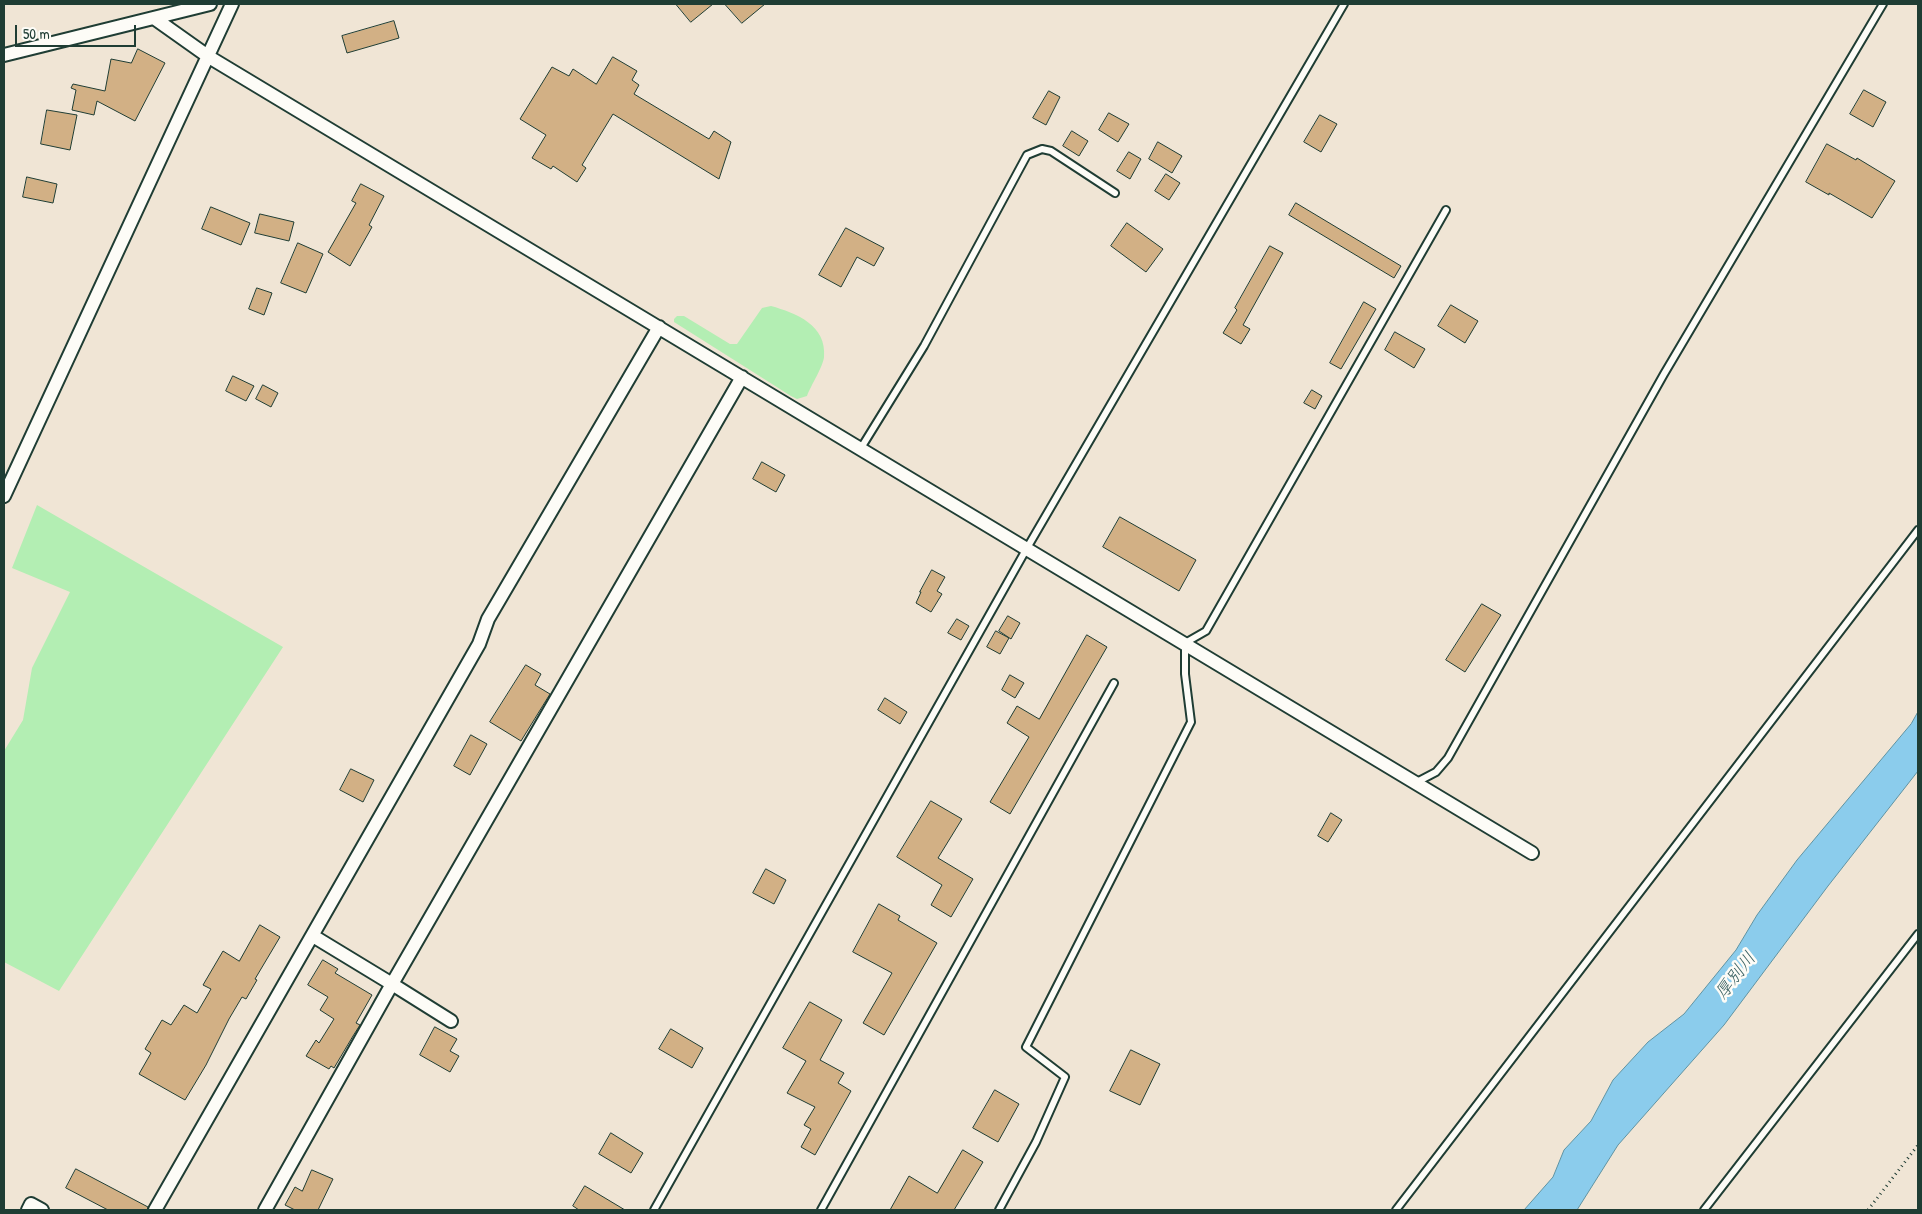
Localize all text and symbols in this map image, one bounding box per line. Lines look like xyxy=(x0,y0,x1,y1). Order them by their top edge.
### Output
scale bar xyxy=(18,15,139,47)
text: 50 m xyxy=(23,23,50,44)
water label: 厚別川 xyxy=(1711,948,1761,1004)

